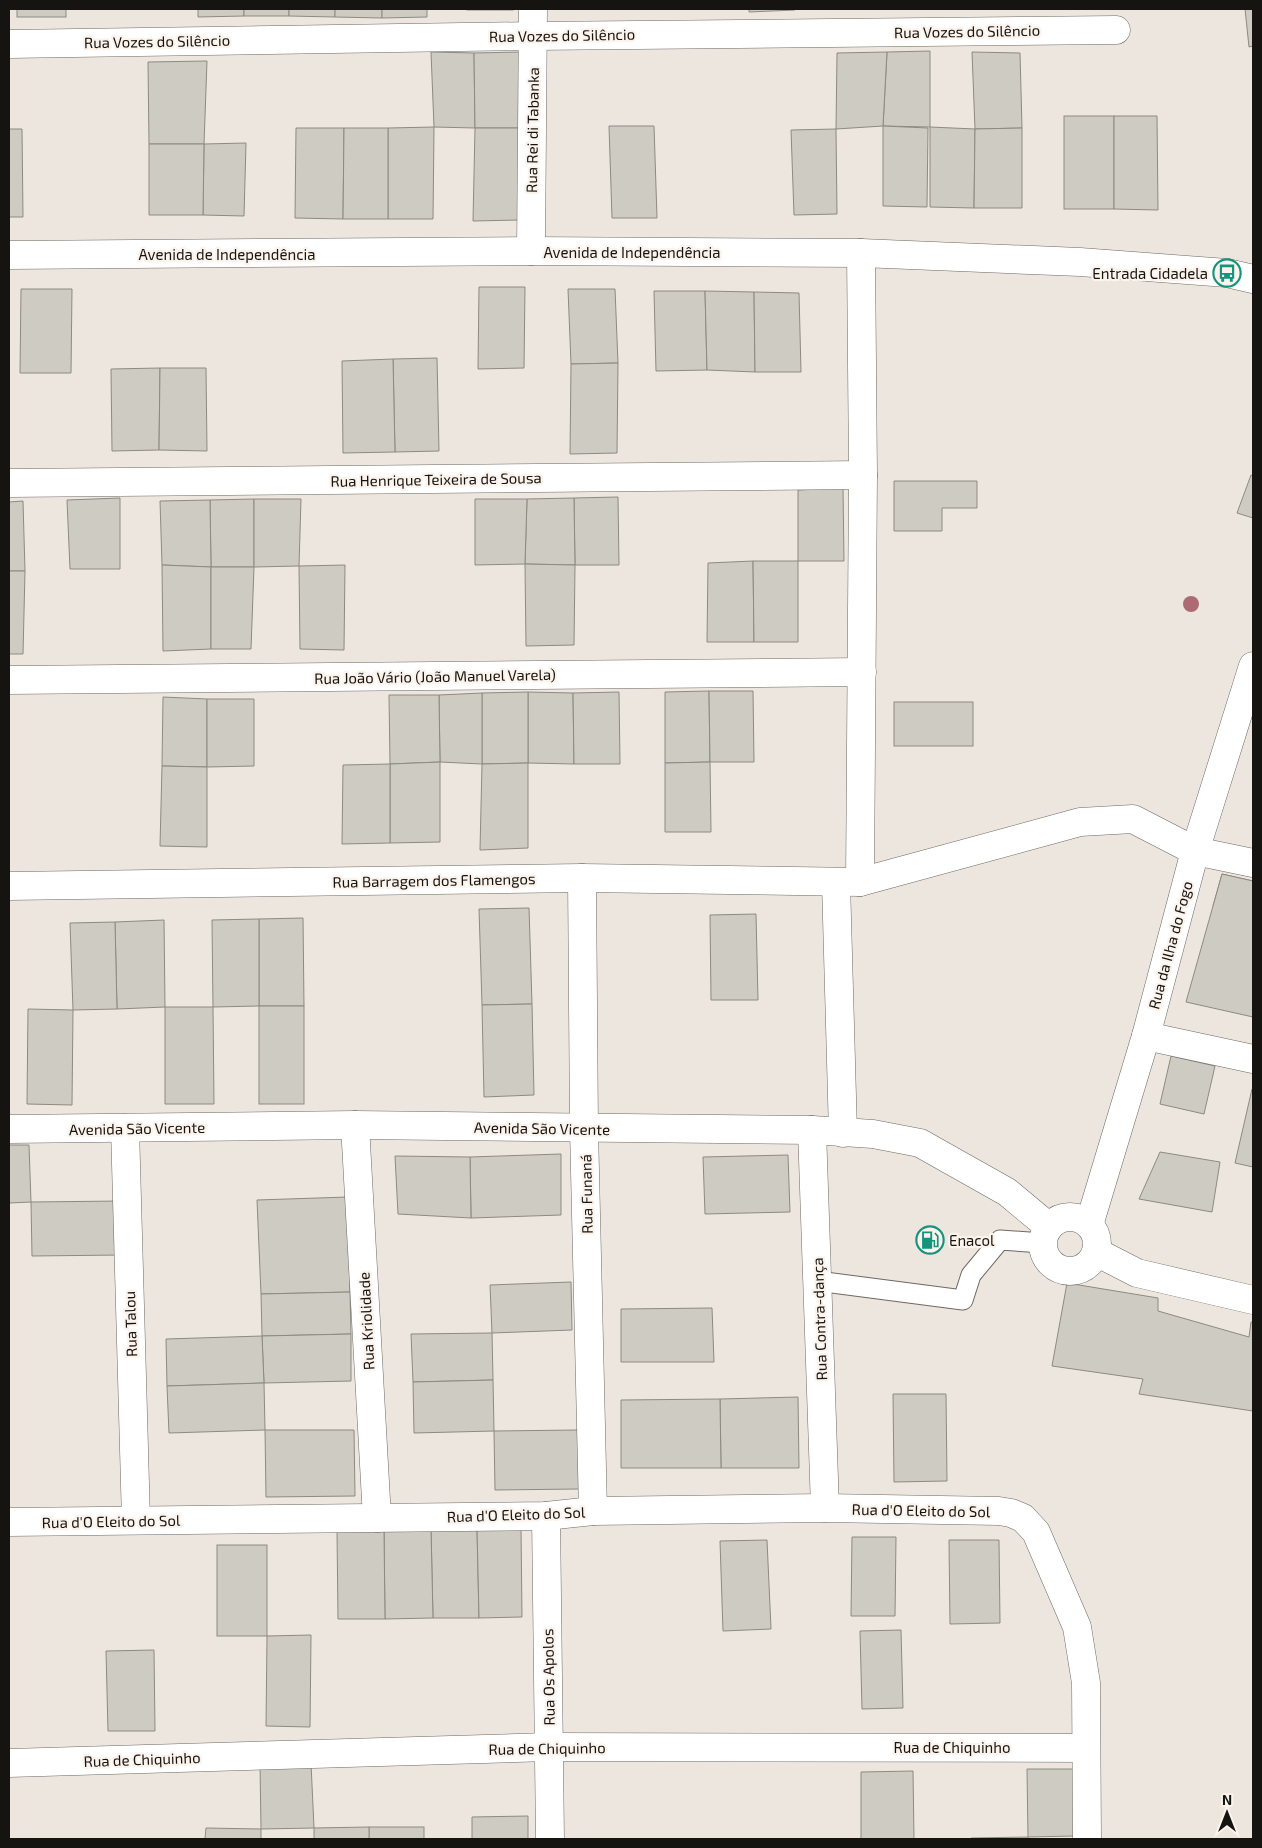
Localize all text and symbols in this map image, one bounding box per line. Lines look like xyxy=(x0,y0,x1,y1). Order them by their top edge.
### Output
street label: Rua Vozes do Silêncio xyxy=(894,21,1040,41)
street label: Rua Vozes do Silêncio xyxy=(489,25,635,45)
street label: Rua Vozes do Silêncio xyxy=(84,31,230,51)
street label: Rua Rei di Tabanka xyxy=(522,67,542,193)
street label: Avenida de Independência xyxy=(544,243,720,261)
street label: Avenida de Independência xyxy=(139,245,315,263)
bus stop icon: Entrada Cidadela xyxy=(1212,258,1242,288)
place label: Entrada Cidadela xyxy=(1092,264,1208,282)
street label: Rua Henrique Teixeira de Sousa xyxy=(330,468,542,490)
street label: Rua João Vário (João Manuel Varela) xyxy=(314,665,556,687)
street label: Rua Barragem dos Flamengos xyxy=(332,869,536,891)
street label: Rua da Ilha do Fogo xyxy=(1144,879,1196,1011)
street label: Avenida São Vicente xyxy=(69,1118,205,1138)
street label: Avenida São Vicente xyxy=(474,1118,610,1138)
street label: Rua Funaná xyxy=(576,1154,596,1234)
fuel station icon: Enacol xyxy=(915,1225,945,1255)
place label: Enacol xyxy=(949,1231,995,1249)
street label: Rua Contra-dança xyxy=(808,1257,831,1381)
street label: Rua Kriolidade xyxy=(354,1272,378,1370)
street label: Rua Talou xyxy=(120,1291,140,1357)
street label: Rua d'O Eleito do Sol xyxy=(852,1500,991,1520)
street label: Rua d'O Eleito do Sol xyxy=(446,1503,586,1525)
street label: Rua d'O Eleito do Sol xyxy=(42,1511,181,1531)
street label: Rua Os Apolos xyxy=(538,1628,558,1726)
street label: Rua de Chiquinho xyxy=(488,1738,606,1758)
street label: Rua de Chiquinho xyxy=(893,1738,1011,1756)
street label: Rua de Chiquinho xyxy=(83,1748,201,1770)
north arrow xyxy=(1202,1788,1252,1838)
text: N xyxy=(1222,1791,1232,1808)

